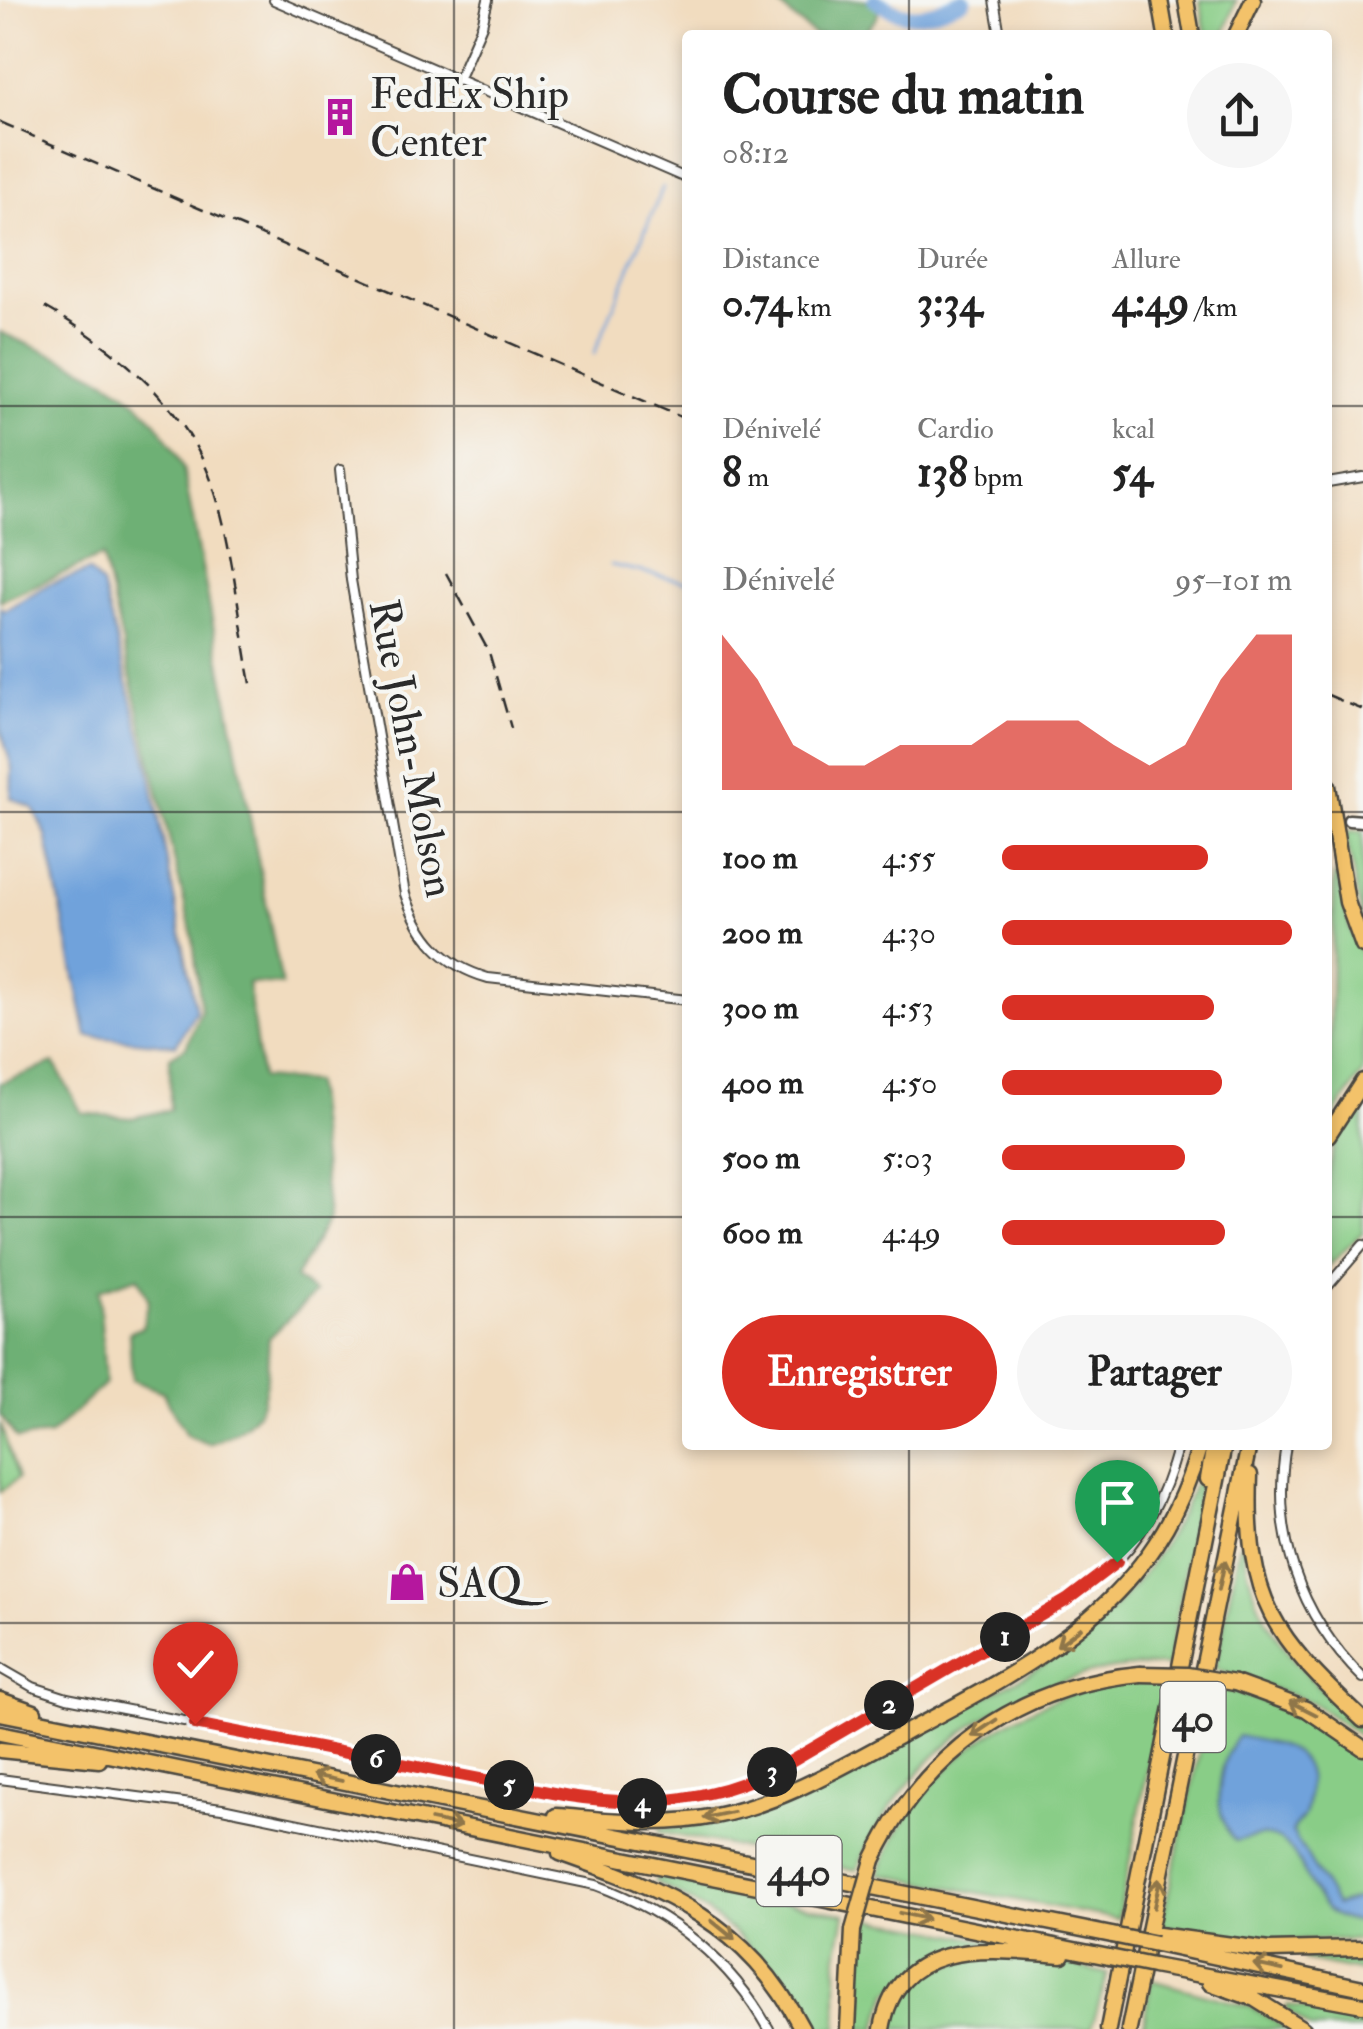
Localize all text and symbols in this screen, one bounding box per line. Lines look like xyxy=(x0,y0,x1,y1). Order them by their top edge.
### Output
text: Course du matin xyxy=(722,61,1084,130)
button: share xyxy=(1187,63,1292,168)
place label: FedEx Ship Center xyxy=(370,69,569,169)
building icon: FedEx Ship Center xyxy=(319,96,361,138)
text: 08:12 xyxy=(722,133,789,173)
text: Distance xyxy=(722,242,820,277)
text: Durée xyxy=(917,242,988,277)
text: Allure xyxy=(1112,242,1181,277)
text: 0.74 xyxy=(722,277,791,329)
text: 3:34 xyxy=(917,277,982,329)
text: 4:49 xyxy=(1112,277,1189,329)
text: km xyxy=(791,290,832,325)
text: /km xyxy=(1189,290,1237,325)
text: Dénivelé xyxy=(722,412,821,447)
text: Cardio xyxy=(917,412,994,447)
text: kcal xyxy=(1112,412,1155,447)
text: 8 xyxy=(722,447,742,499)
text: 138 xyxy=(917,447,968,499)
text: 54 xyxy=(1112,447,1152,499)
text: m xyxy=(742,460,769,495)
text: bpm xyxy=(968,460,1023,495)
text: Dénivelé xyxy=(722,560,835,600)
text: 95–101 m xyxy=(1175,560,1292,600)
street label: Rue John-Molson xyxy=(357,595,465,902)
text: 100 m xyxy=(722,838,798,878)
text: 4:55 xyxy=(882,838,935,878)
text: 200 m xyxy=(722,913,803,953)
text: 4:30 xyxy=(882,913,936,953)
text: 300 m xyxy=(722,988,799,1028)
text: 4:53 xyxy=(882,988,934,1028)
text: 400 m xyxy=(722,1063,804,1103)
text: 4:50 xyxy=(882,1063,937,1103)
text: 500 m xyxy=(722,1138,800,1178)
text: 5:03 xyxy=(882,1138,933,1178)
text: 600 m xyxy=(722,1213,803,1253)
text: 4:49 xyxy=(882,1213,941,1253)
button: Enregistrer xyxy=(722,1315,997,1430)
button: Partager xyxy=(1017,1315,1292,1430)
pin xyxy=(1075,1460,1160,1563)
icon: arrive xyxy=(1090,1475,1145,1530)
place label: SAQ xyxy=(437,1558,549,1610)
one-way arrow xyxy=(1214,1560,1233,1592)
shop icon: SAQ xyxy=(386,1561,428,1603)
pin: 1 xyxy=(980,1612,1030,1662)
text: 1 xyxy=(1000,1619,1010,1654)
pin xyxy=(153,1622,238,1725)
one-way arrow xyxy=(1056,1626,1083,1647)
icon: check xyxy=(168,1637,223,1692)
pin: 2 xyxy=(864,1680,914,1730)
road number: 40 xyxy=(1160,1682,1226,1752)
text: 2 xyxy=(882,1687,896,1722)
one-way arrow xyxy=(1288,1698,1318,1717)
one-way arrow xyxy=(970,1717,998,1738)
pin: 6 xyxy=(351,1734,401,1784)
text: 6 xyxy=(369,1741,383,1776)
pin: 3 xyxy=(747,1747,797,1797)
text: 3 xyxy=(767,1754,777,1789)
pin: 5 xyxy=(484,1760,534,1810)
text: 5 xyxy=(503,1767,515,1802)
one-way arrow xyxy=(311,1768,343,1787)
pin: 4 xyxy=(617,1778,667,1828)
text: 4 xyxy=(634,1785,650,1820)
one-way arrow xyxy=(703,1807,735,1826)
one-way arrow xyxy=(429,1814,461,1833)
road number: 440 xyxy=(756,1836,842,1906)
one-way arrow xyxy=(1148,1878,1167,1910)
one-way arrow xyxy=(897,1907,929,1926)
one-way arrow xyxy=(709,1919,735,1941)
one-way arrow xyxy=(1253,1957,1285,1976)

